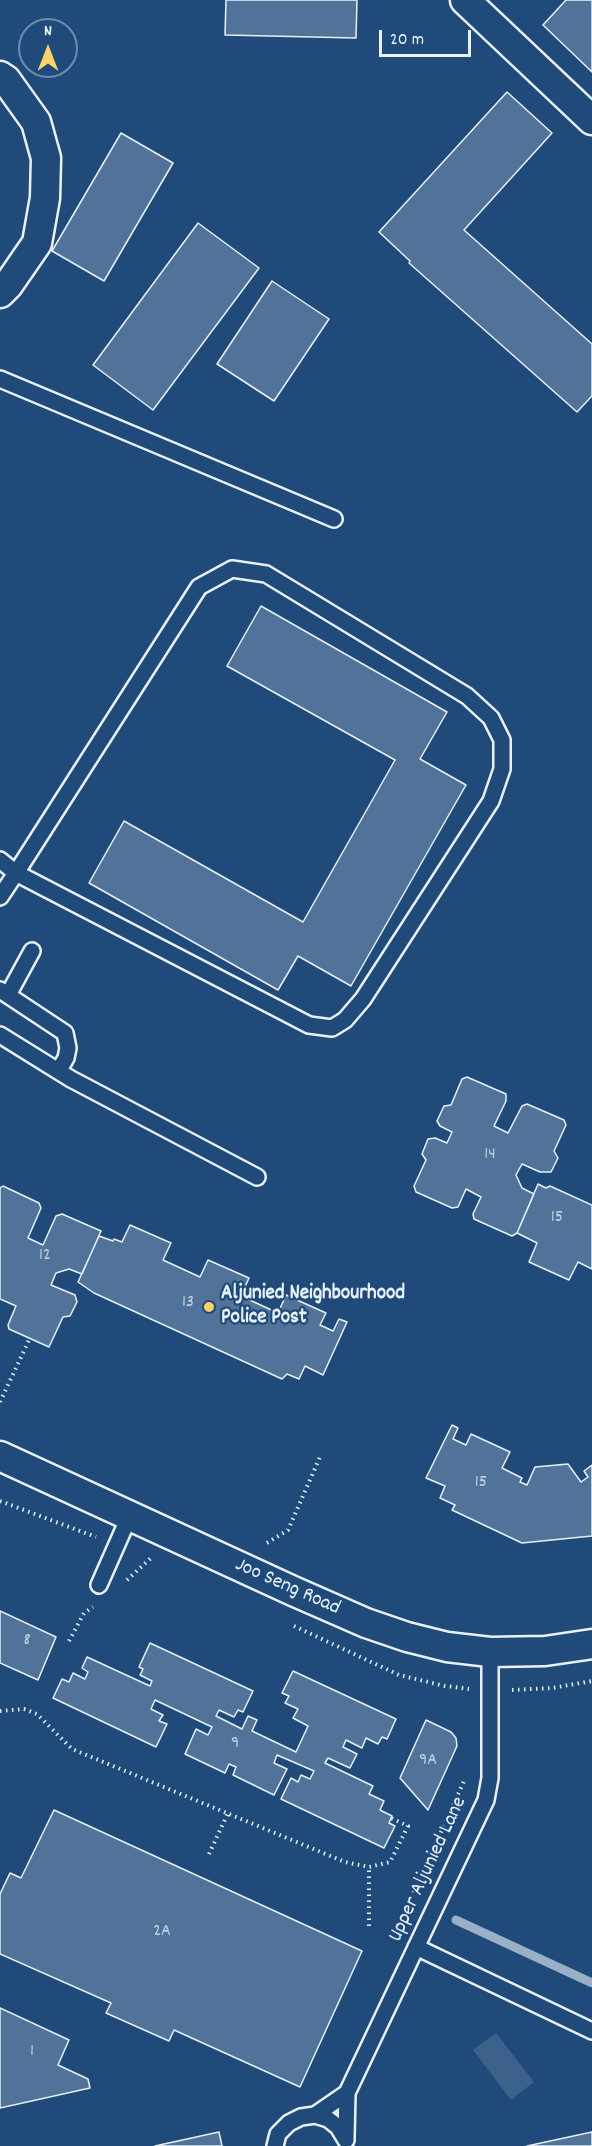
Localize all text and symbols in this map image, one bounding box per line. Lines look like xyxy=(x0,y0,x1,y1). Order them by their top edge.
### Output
north arrow xyxy=(18,18,78,78)
scale bar xyxy=(382,18,474,56)
text: N xyxy=(44,20,52,43)
text: 20 m xyxy=(390,28,424,53)
house number: 14 xyxy=(484,1145,496,1167)
house number: 15 xyxy=(551,1208,563,1230)
house number: 12 xyxy=(39,1246,51,1268)
place label: Aljunied Neighbourhood Police Post xyxy=(221,1282,405,1332)
house number: 13 xyxy=(182,1293,194,1315)
marker: Aljunied Neighbourhood Police Post xyxy=(202,1300,216,1314)
house number: 15 xyxy=(475,1473,487,1495)
street label: Joo Seng Road xyxy=(230,1554,344,1622)
house number: 8 xyxy=(23,1631,31,1653)
house number: 9 xyxy=(231,1734,239,1756)
house number: 9A xyxy=(419,1751,437,1773)
street label: Upper Aljunied Lane xyxy=(384,1793,474,1947)
house number: 2A xyxy=(153,1922,171,1944)
house number: 1 xyxy=(30,2042,34,2064)

